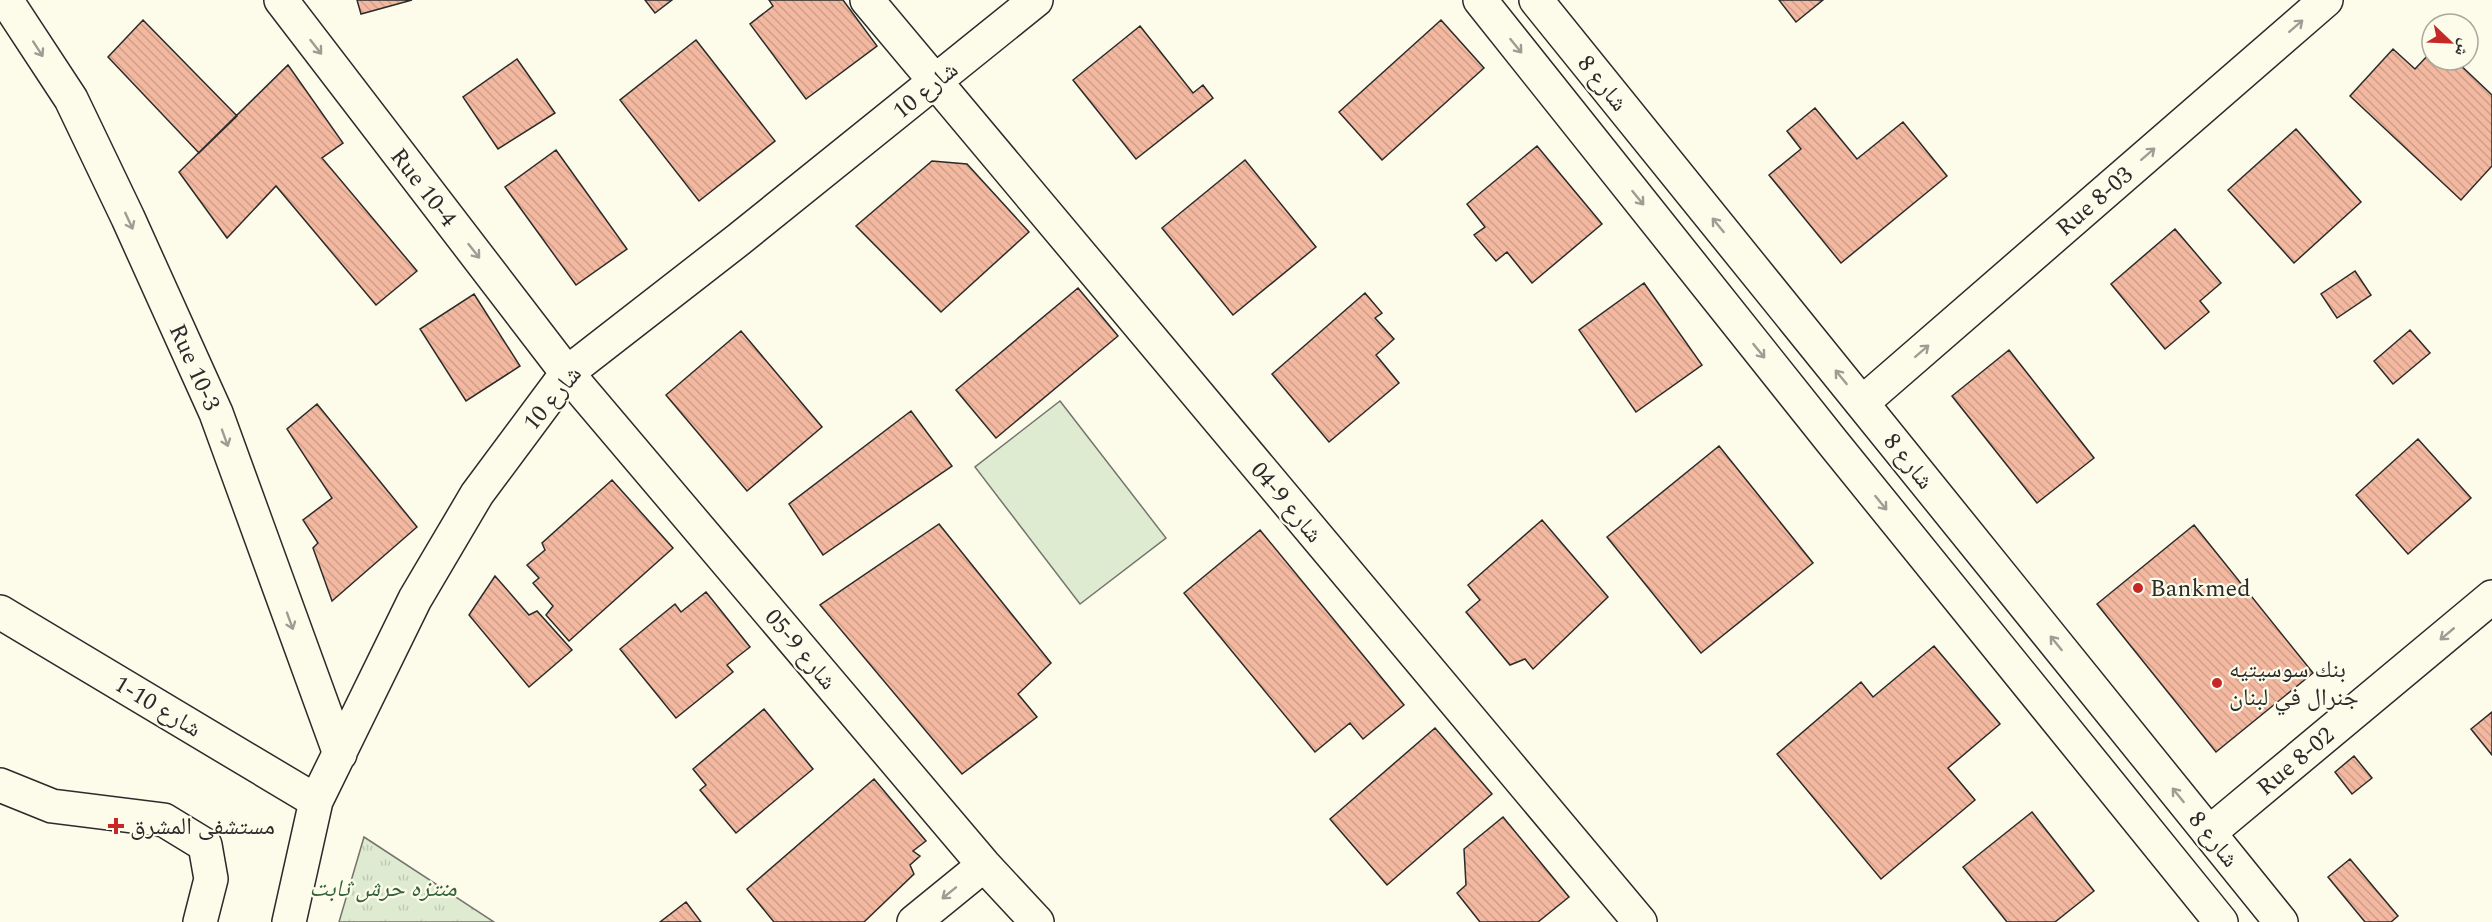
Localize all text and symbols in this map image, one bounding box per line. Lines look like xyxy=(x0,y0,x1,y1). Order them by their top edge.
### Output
north arrow xyxy=(2420,12,2480,72)
one-way arrow xyxy=(2288,19,2303,33)
text: ش xyxy=(2449,35,2477,60)
one-way arrow xyxy=(1510,38,1523,54)
one-way arrow xyxy=(310,39,323,55)
one-way arrow xyxy=(32,40,44,57)
street label: شارع 8 xyxy=(1568,48,1636,120)
street label: شارع 10 xyxy=(885,53,966,129)
street label: Rue 10-4 xyxy=(381,140,466,235)
one-way arrow xyxy=(2140,147,2155,161)
street label: Rue 8-03 xyxy=(2048,158,2141,246)
one-way arrow xyxy=(1631,190,1644,206)
one-way arrow xyxy=(124,211,136,229)
one-way arrow xyxy=(1711,218,1725,233)
one-way arrow xyxy=(467,243,480,259)
street label: Rue 10-3 xyxy=(159,318,229,417)
one-way arrow xyxy=(1753,343,1766,359)
one-way arrow xyxy=(1914,344,1929,358)
street label: شارع 10 xyxy=(515,358,591,439)
one-way arrow xyxy=(1834,369,1847,385)
street label: شارع 8 xyxy=(1874,426,1942,498)
one-way arrow xyxy=(220,428,231,447)
street label: شارع 9-04 xyxy=(1241,454,1331,551)
one-way arrow xyxy=(1875,495,1888,511)
place label: Bankmed xyxy=(2150,571,2251,607)
marker: Bankmed xyxy=(2131,581,2145,595)
street label: شارع 9-05 xyxy=(755,601,845,698)
one-way arrow xyxy=(286,611,297,630)
one-way arrow xyxy=(2439,628,2455,641)
one-way arrow xyxy=(2049,635,2062,651)
place label: بنك سوسيتيه جنرال في لبنان xyxy=(2229,652,2359,716)
street label: شارع 10-1 xyxy=(107,667,208,747)
marker: بنك سوسيتيه جنرال في لبنان xyxy=(2210,676,2224,690)
street label: Rue 8-02 xyxy=(2249,718,2342,805)
one-way arrow xyxy=(2171,788,2185,803)
street label: شارع 8 xyxy=(2179,804,2247,876)
place label: مستشفى المشرق xyxy=(130,809,275,845)
marker: مستشفى المشرق xyxy=(107,817,125,835)
park label: منتزه حرش ثابت xyxy=(309,871,457,907)
one-way arrow xyxy=(941,887,957,900)

